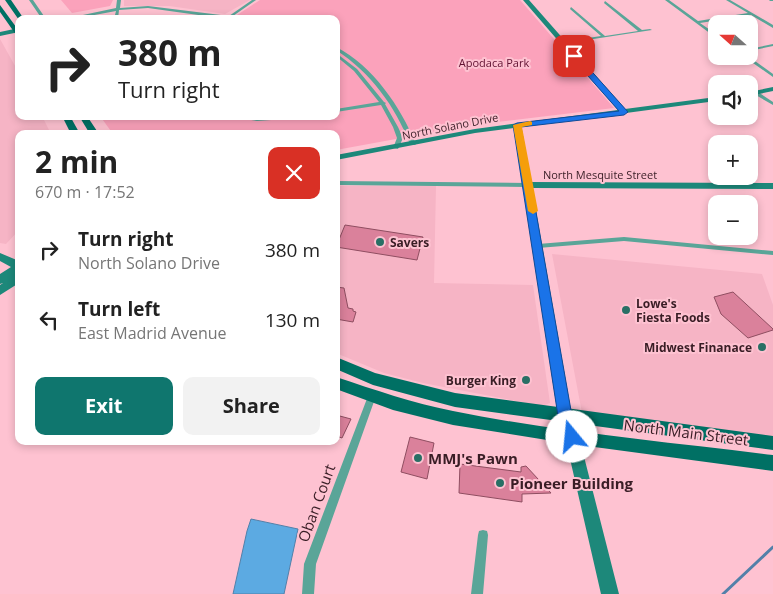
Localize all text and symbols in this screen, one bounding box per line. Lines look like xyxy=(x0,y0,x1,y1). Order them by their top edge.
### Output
north arrow xyxy=(708,15,758,65)
map controls xyxy=(708,15,758,245)
text: 380 m xyxy=(118,29,222,76)
icon: right xyxy=(35,35,100,100)
pin xyxy=(553,35,595,77)
icon: arrive xyxy=(560,42,588,70)
park label: Apodaca Park xyxy=(459,55,529,70)
text: Turn right xyxy=(118,74,220,104)
button: sound xyxy=(708,75,758,125)
street label: North Solano Drive xyxy=(401,109,499,143)
button: + xyxy=(708,135,758,185)
text: 2 min xyxy=(35,141,118,182)
button: close xyxy=(268,147,320,199)
street label: North Mesquite Street xyxy=(543,167,657,182)
text: 670 m · 17:52 xyxy=(35,181,135,203)
button: − xyxy=(708,195,758,245)
text: Turn right xyxy=(78,226,173,252)
place label: Savers xyxy=(390,234,429,251)
icon: right xyxy=(35,236,63,264)
marker: Savers xyxy=(374,236,386,248)
text: 380 m xyxy=(265,237,320,263)
text: North Solano Drive xyxy=(78,252,220,274)
place label: Lowe's Fiesta Foods xyxy=(636,295,710,326)
text: Turn left xyxy=(78,296,160,322)
marker: Lowe's Fiesta Foods xyxy=(620,304,632,316)
icon: left xyxy=(35,306,63,334)
text: 130 m xyxy=(265,307,320,333)
text: East Madrid Avenue xyxy=(78,322,227,344)
place label: Midwest Finanace xyxy=(644,339,752,356)
marker: Midwest Finanace xyxy=(756,341,768,353)
place label: Burger King xyxy=(446,372,516,389)
marker: Burger King xyxy=(520,374,532,386)
button: Exit xyxy=(35,377,173,435)
button: Share xyxy=(183,377,320,435)
position arrow xyxy=(545,410,597,462)
street label: North Main Street xyxy=(622,414,750,450)
place label: MMJ's Pawn xyxy=(428,448,518,468)
marker: MMJ's Pawn xyxy=(412,452,424,464)
street label: Oban Court xyxy=(293,461,339,545)
place label: Pioneer Building xyxy=(510,473,634,493)
marker: Pioneer Building xyxy=(494,477,506,489)

